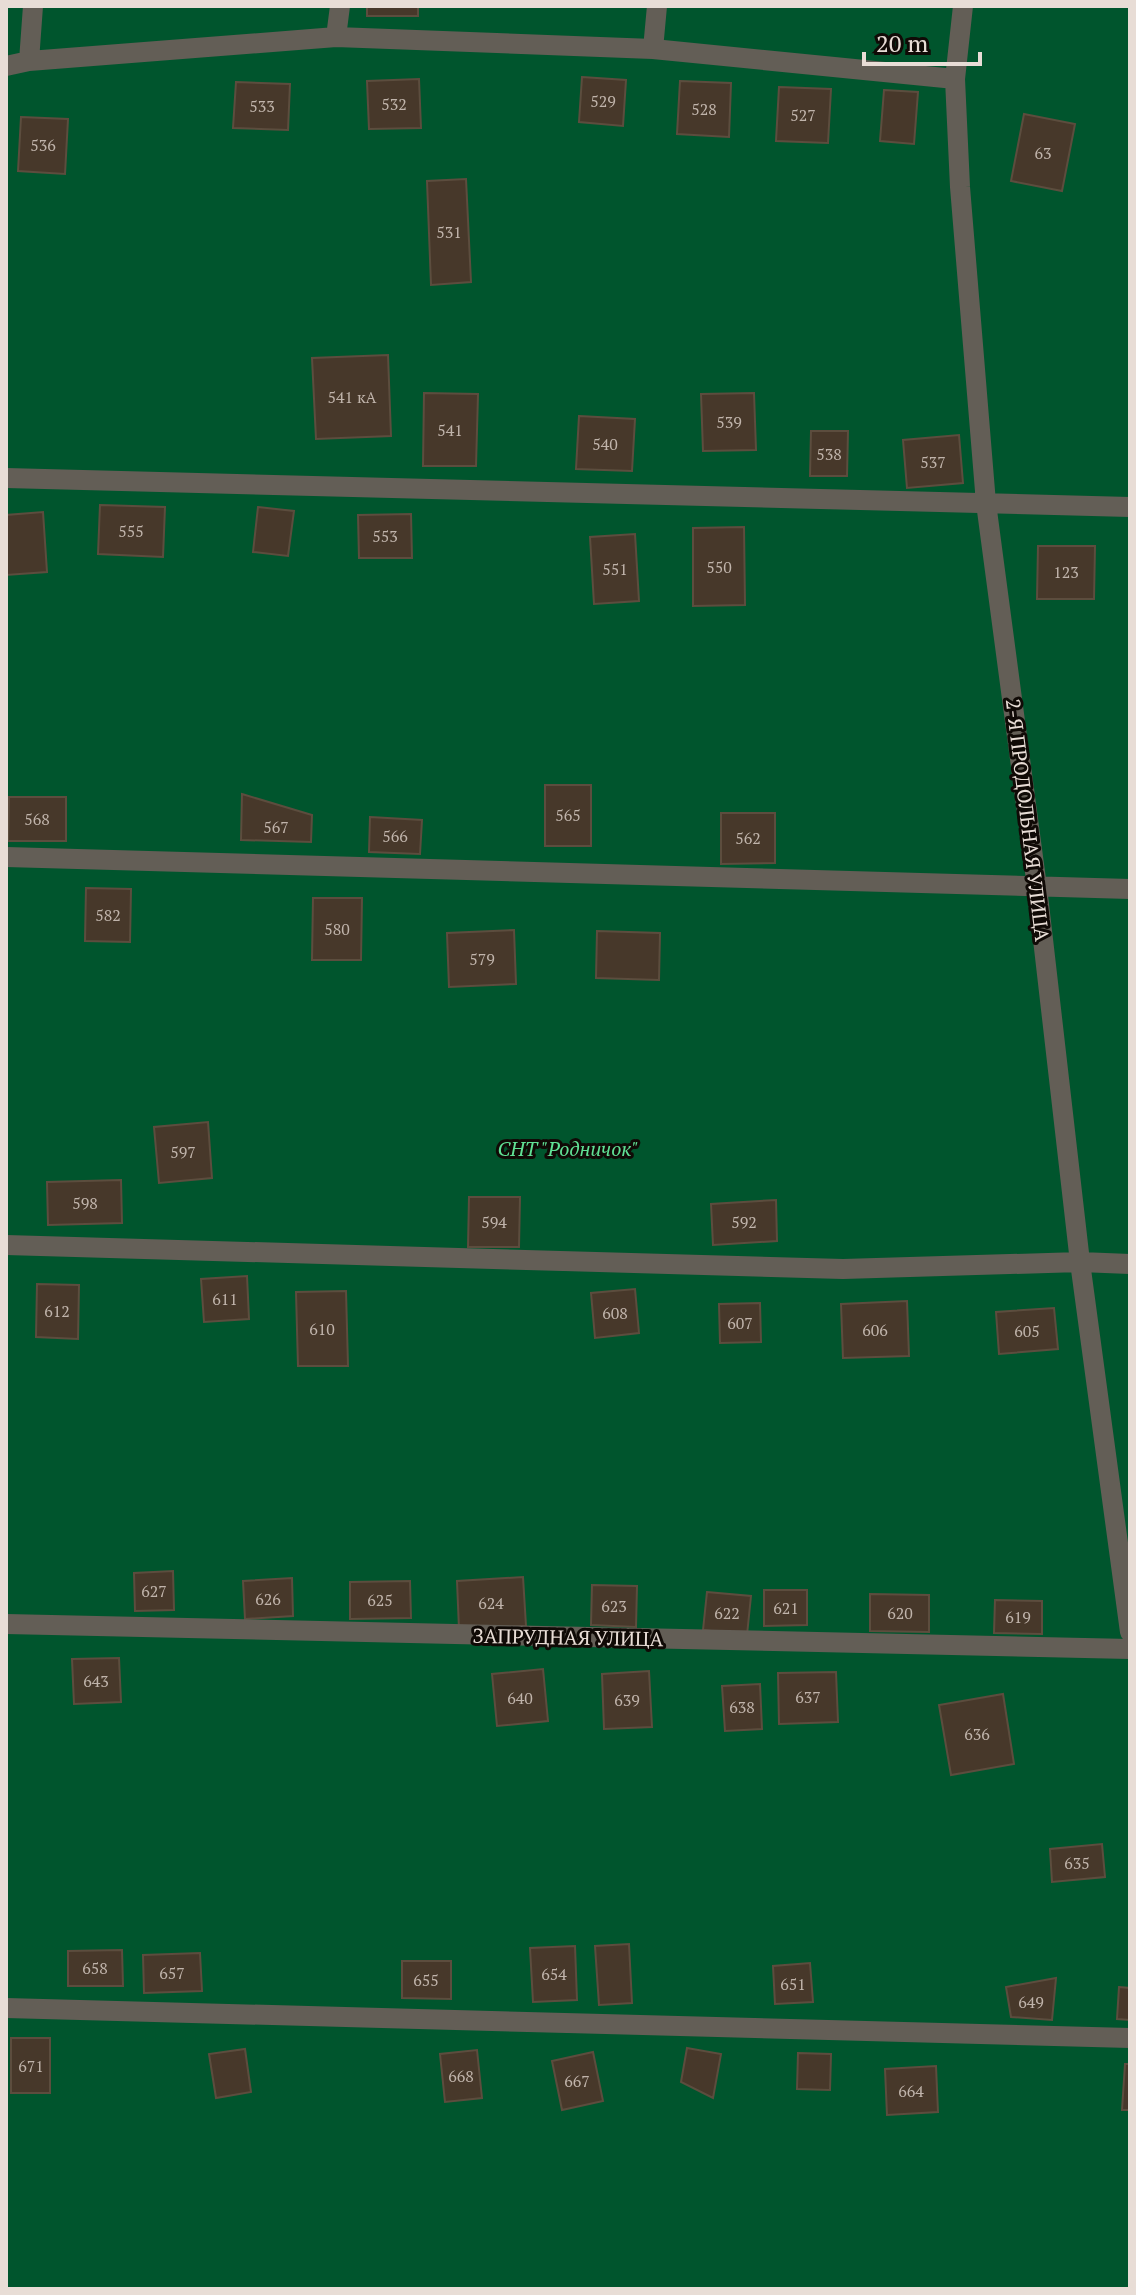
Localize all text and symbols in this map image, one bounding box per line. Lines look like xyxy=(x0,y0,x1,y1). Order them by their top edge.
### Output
scale bar xyxy=(864,16,980,66)
text: 20 m xyxy=(876,27,928,59)
house number: 529 xyxy=(590,90,616,112)
house number: 532 xyxy=(381,93,407,115)
house number: 533 xyxy=(249,95,275,117)
house number: 528 xyxy=(691,98,717,120)
house number: 527 xyxy=(790,104,816,126)
house number: 536 xyxy=(30,134,56,156)
house number: 63 xyxy=(1034,142,1052,164)
house number: 531 xyxy=(436,221,462,243)
house number: 541 кА xyxy=(327,386,377,408)
house number: 539 xyxy=(716,411,742,433)
house number: 541 xyxy=(437,419,463,441)
house number: 540 xyxy=(592,433,618,455)
house number: 538 xyxy=(816,443,842,465)
house number: 537 xyxy=(920,451,946,473)
house number: 555 xyxy=(118,520,144,542)
house number: 553 xyxy=(372,525,398,547)
house number: 550 xyxy=(706,556,732,578)
house number: 551 xyxy=(602,558,628,580)
house number: 123 xyxy=(1053,561,1079,583)
street label: 2-Я ПРОДОЛЬНАЯ УЛИЦА xyxy=(1000,697,1056,943)
house number: 565 xyxy=(555,804,581,826)
house number: 568 xyxy=(24,808,50,830)
house number: 567 xyxy=(263,816,289,838)
house number: 566 xyxy=(382,825,408,847)
house number: 562 xyxy=(735,827,761,849)
house number: 582 xyxy=(95,904,121,926)
house number: 580 xyxy=(324,918,350,940)
house number: 579 xyxy=(469,948,495,970)
park label: СНТ "Родничок" xyxy=(498,1135,638,1162)
house number: 597 xyxy=(170,1141,196,1163)
house number: 598 xyxy=(72,1192,98,1214)
house number: 594 xyxy=(481,1211,507,1233)
house number: 592 xyxy=(731,1211,757,1233)
house number: 611 xyxy=(212,1288,238,1310)
house number: 612 xyxy=(44,1300,70,1322)
house number: 608 xyxy=(602,1302,628,1324)
house number: 607 xyxy=(727,1312,753,1334)
house number: 610 xyxy=(309,1318,335,1340)
house number: 606 xyxy=(862,1319,888,1341)
house number: 605 xyxy=(1014,1320,1040,1342)
house number: 627 xyxy=(141,1580,167,1602)
house number: 626 xyxy=(255,1588,281,1610)
house number: 625 xyxy=(367,1589,393,1611)
house number: 624 xyxy=(478,1592,504,1614)
house number: 623 xyxy=(601,1595,627,1617)
house number: 621 xyxy=(773,1597,799,1619)
house number: 622 xyxy=(714,1602,740,1624)
house number: 620 xyxy=(887,1602,913,1624)
house number: 619 xyxy=(1005,1606,1031,1628)
street label: ЗАПРУДНАЯ УЛИЦА xyxy=(473,1622,664,1652)
house number: 643 xyxy=(83,1670,109,1692)
house number: 637 xyxy=(795,1686,821,1708)
house number: 640 xyxy=(507,1687,533,1709)
house number: 639 xyxy=(614,1689,640,1711)
house number: 638 xyxy=(729,1696,755,1718)
house number: 636 xyxy=(964,1723,990,1745)
house number: 635 xyxy=(1064,1852,1090,1874)
house number: 658 xyxy=(82,1957,108,1979)
house number: 657 xyxy=(159,1962,185,1984)
house number: 654 xyxy=(541,1963,567,1985)
house number: 655 xyxy=(413,1969,439,1991)
house number: 651 xyxy=(780,1973,806,1995)
house number: 649 xyxy=(1018,1991,1044,2013)
house number: 671 xyxy=(18,2055,44,2077)
house number: 668 xyxy=(448,2065,474,2087)
house number: 667 xyxy=(564,2070,590,2092)
house number: 664 xyxy=(898,2080,924,2102)

